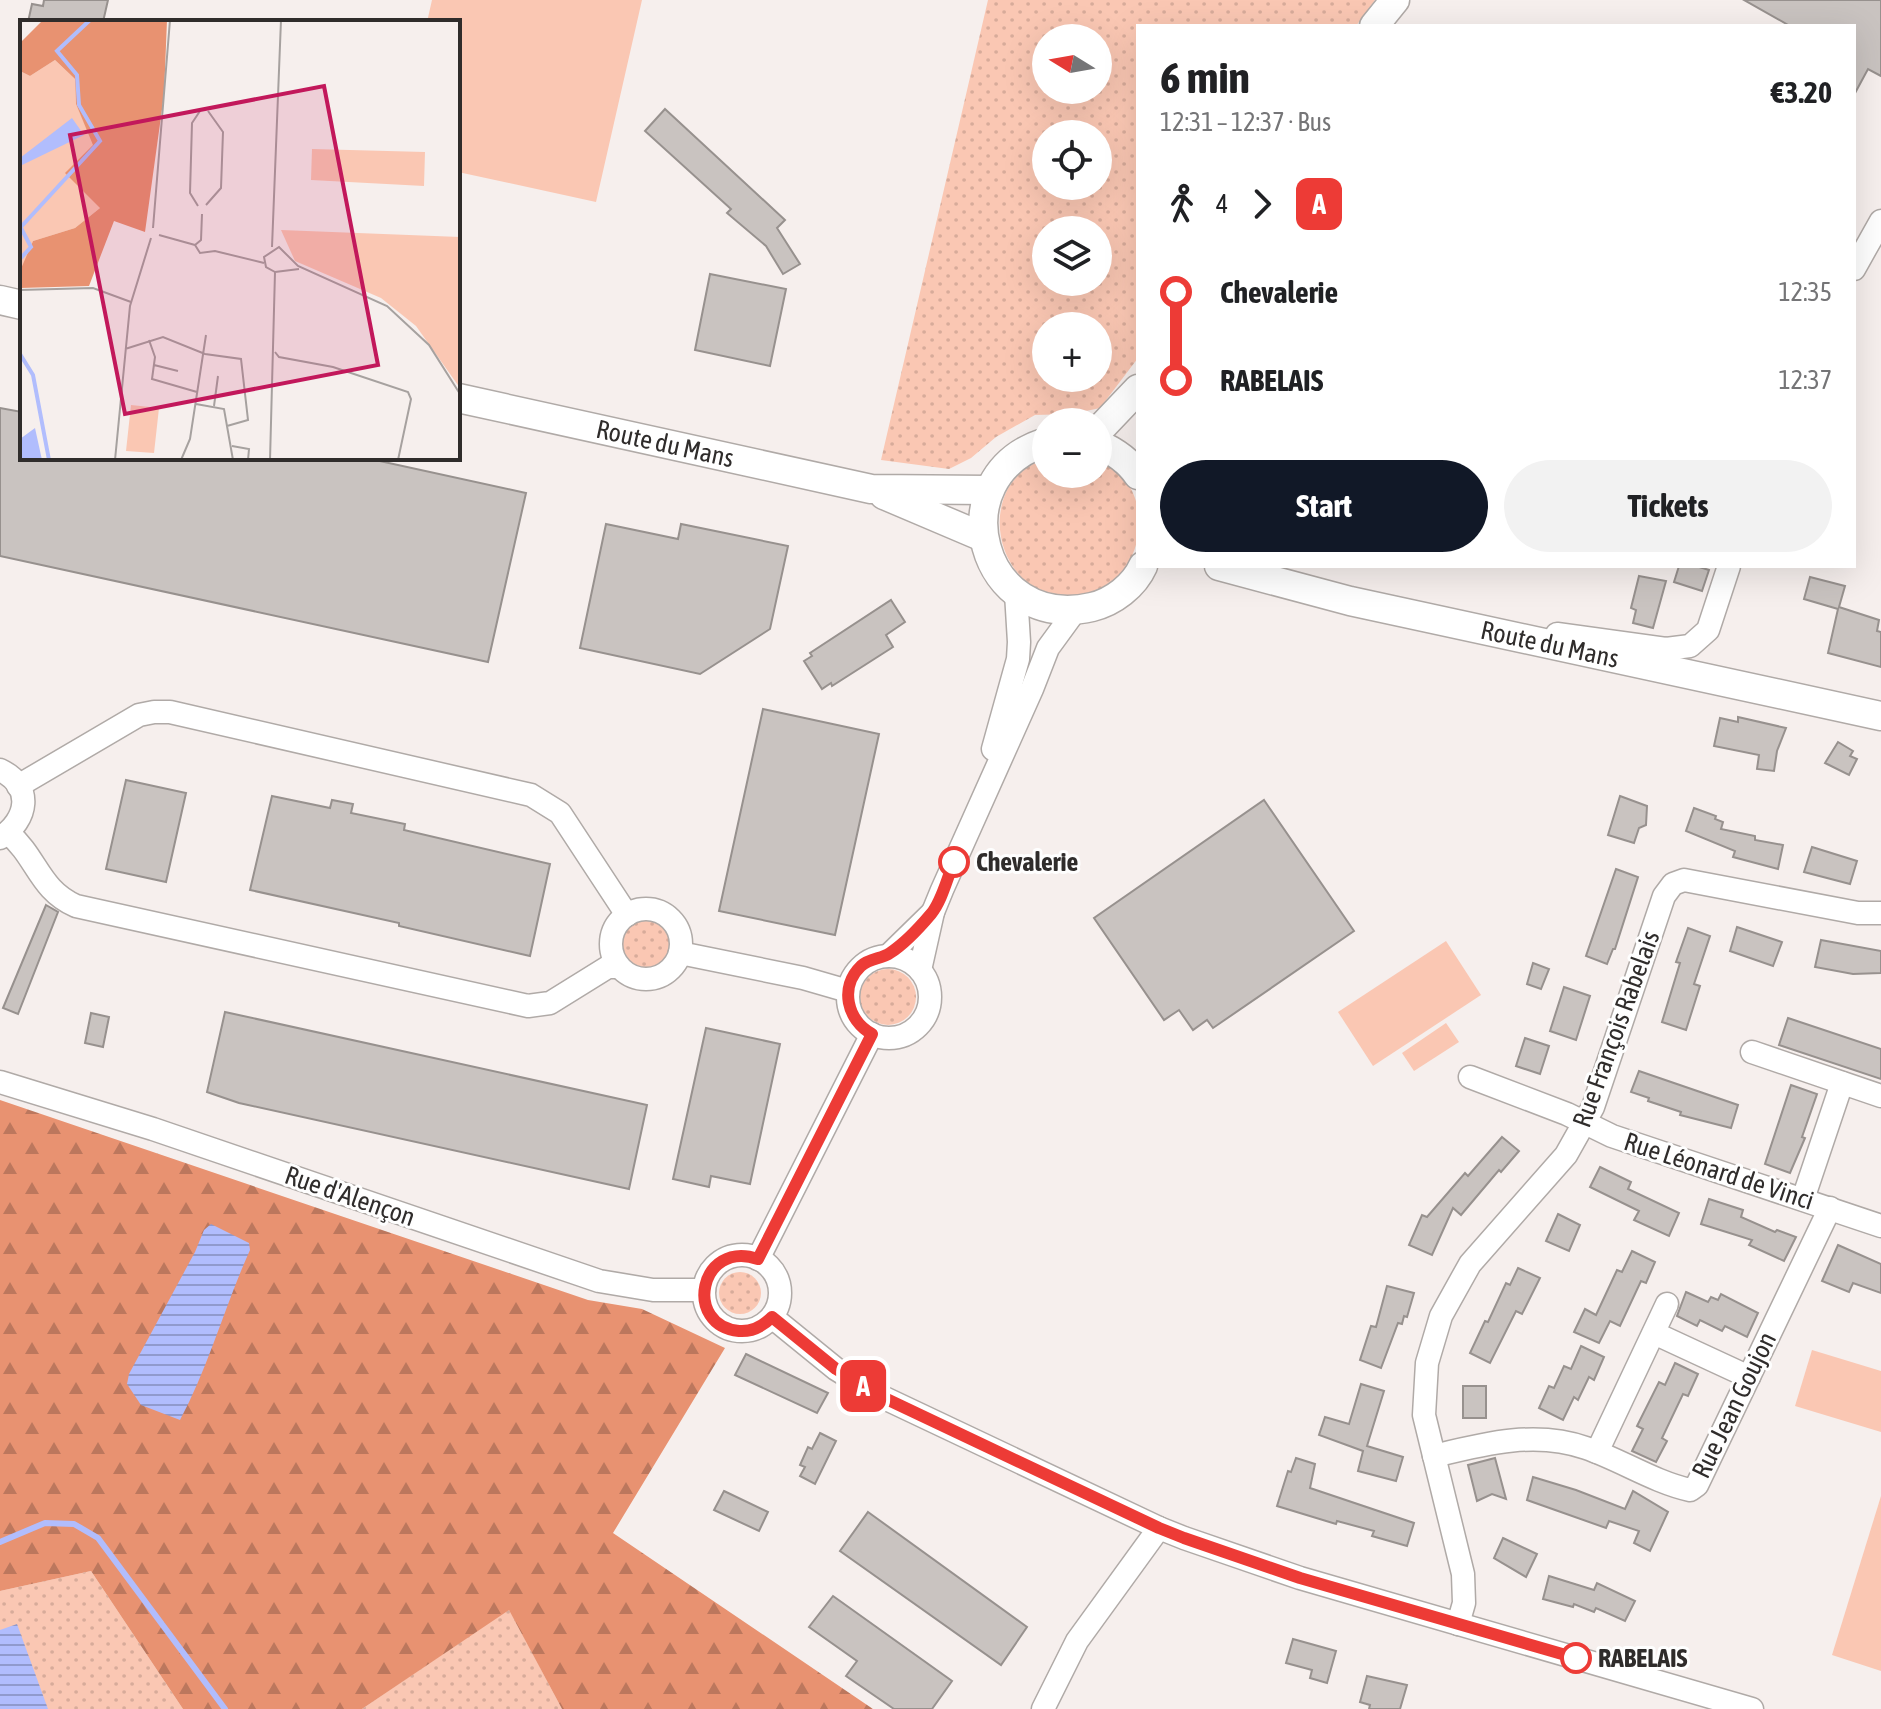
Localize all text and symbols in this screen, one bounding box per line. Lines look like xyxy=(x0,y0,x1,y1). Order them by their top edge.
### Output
inset map xyxy=(20,20,460,460)
north arrow xyxy=(1032,24,1112,104)
map controls xyxy=(1032,24,1112,488)
text: 6 min xyxy=(1160,52,1250,102)
text: €3.20 xyxy=(1771,75,1832,109)
text: 12:31 – 12:37 · Bus xyxy=(1160,107,1331,137)
button: locate xyxy=(1032,120,1112,200)
icon: walk xyxy=(1160,182,1204,226)
icon: forward xyxy=(1240,182,1284,226)
text: A xyxy=(1312,188,1326,220)
text: 4 xyxy=(1216,189,1228,219)
button: layers xyxy=(1032,216,1112,296)
text: Chevalerie xyxy=(1220,275,1338,309)
text: 12:35 xyxy=(1778,277,1832,307)
button: + xyxy=(1032,312,1112,392)
text: RABELAIS xyxy=(1220,363,1323,397)
text: 12:37 xyxy=(1778,365,1832,395)
button: − xyxy=(1032,408,1112,488)
street label: Route du Mans xyxy=(593,414,737,473)
button: Start xyxy=(1160,460,1488,552)
button: Tickets xyxy=(1504,460,1832,552)
street label: Route du Mans xyxy=(1478,615,1621,674)
marker: Chevalerie xyxy=(939,847,969,877)
place label: Chevalerie xyxy=(976,847,1078,877)
street label: Rue François Rabelais xyxy=(1567,927,1665,1131)
street label: Rue Léonard de Vinci xyxy=(1620,1126,1818,1216)
street label: Rue d'Alençon xyxy=(281,1160,419,1232)
street label: Rue Jean Goujon xyxy=(1686,1327,1782,1483)
line badge: A xyxy=(837,1360,889,1412)
text: A xyxy=(856,1370,870,1402)
marker: RABELAIS xyxy=(1561,1643,1591,1673)
place label: RABELAIS xyxy=(1598,1643,1688,1673)

